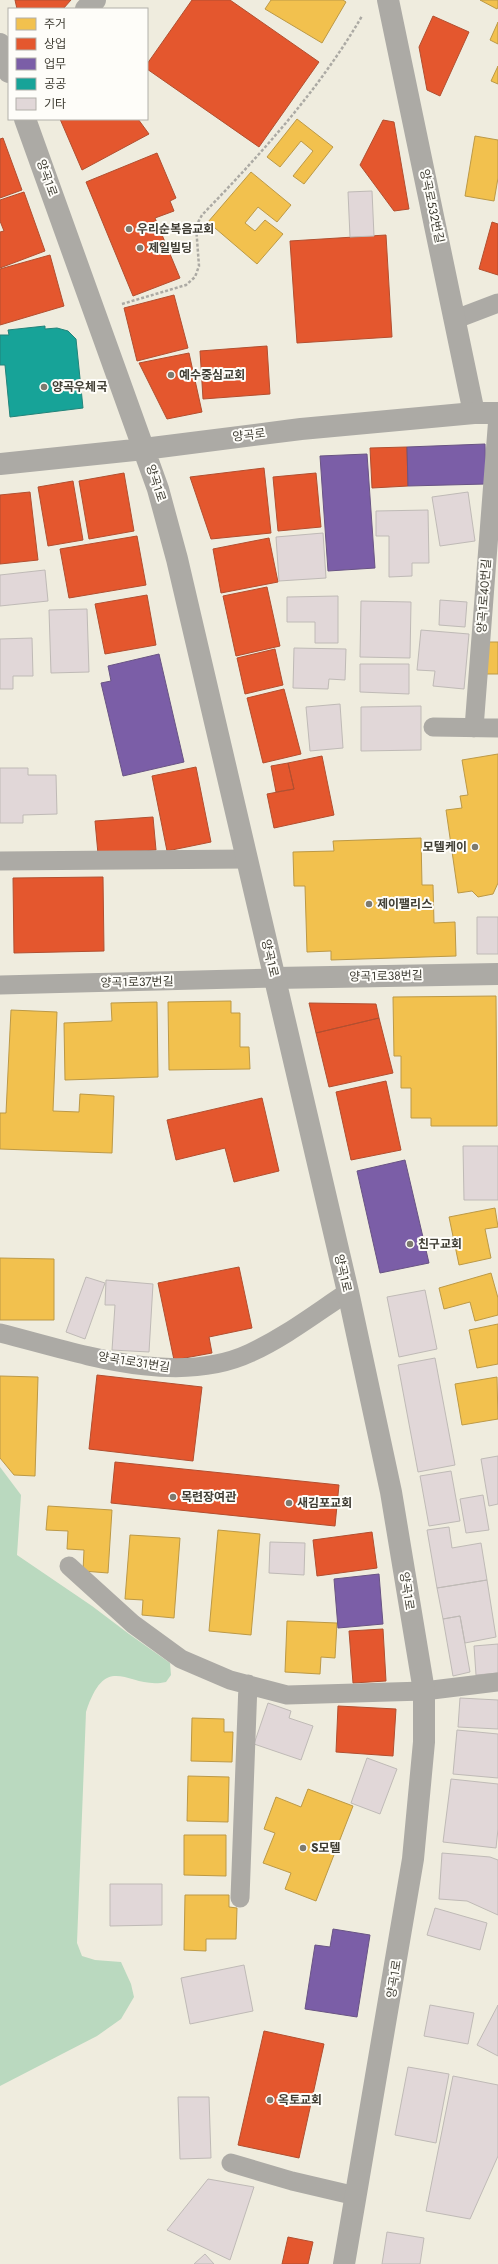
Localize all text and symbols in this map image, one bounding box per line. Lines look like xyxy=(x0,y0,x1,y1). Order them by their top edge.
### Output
legend xyxy=(8,8,148,120)
text: 주거 xyxy=(44,15,66,33)
text: 상업 xyxy=(44,35,66,53)
text: 업무 xyxy=(44,55,66,73)
text: 공공 xyxy=(44,75,66,93)
text: 기타 xyxy=(44,95,66,113)
street label: 양곡1로 xyxy=(32,157,62,199)
street label: 양곡로532번길 xyxy=(415,167,449,245)
place label: 우리순복음교회 xyxy=(137,220,214,238)
marker: 우리순복음교회 xyxy=(124,224,134,234)
place label: 제일빌딩 xyxy=(148,239,192,257)
marker: 제일빌딩 xyxy=(135,243,145,253)
place label: 예수중심교회 xyxy=(179,366,245,384)
marker: 예수중심교회 xyxy=(166,370,176,380)
place label: 양곡우체국 xyxy=(52,378,107,396)
marker: 양곡우체국 xyxy=(39,382,49,392)
street label: 양곡로 xyxy=(231,424,267,446)
street label: 양곡1로 xyxy=(141,462,171,504)
street label: 양곡1로40번길 xyxy=(472,558,496,634)
place label: 모텔케이 xyxy=(423,838,467,856)
marker: 모텔케이 xyxy=(470,842,480,852)
place label: 제이팰리스 xyxy=(377,895,432,913)
marker: 제이팰리스 xyxy=(364,899,374,909)
street label: 양곡1로 xyxy=(257,937,283,979)
street label: 양곡1로38번길 xyxy=(349,966,423,986)
street label: 양곡1로37번길 xyxy=(100,972,174,992)
place label: 친구교회 xyxy=(418,1235,462,1253)
marker: 친구교회 xyxy=(405,1239,415,1249)
street label: 양곡1로 xyxy=(330,1252,356,1294)
street label: 양곡1로31번길 xyxy=(97,1347,171,1377)
place label: 목련장여관 xyxy=(181,1488,236,1506)
marker: 목련장여관 xyxy=(168,1492,178,1502)
place label: 새김포교회 xyxy=(297,1494,352,1512)
marker: 새김포교회 xyxy=(284,1498,294,1508)
street label: 양곡1로 xyxy=(395,1571,419,1611)
place label: S모텔 xyxy=(311,1839,341,1857)
marker: S모텔 xyxy=(298,1843,308,1853)
street label: 양곡1로 xyxy=(382,1959,406,1999)
place label: 옥토교회 xyxy=(278,2091,322,2109)
marker: 옥토교회 xyxy=(265,2095,275,2105)

